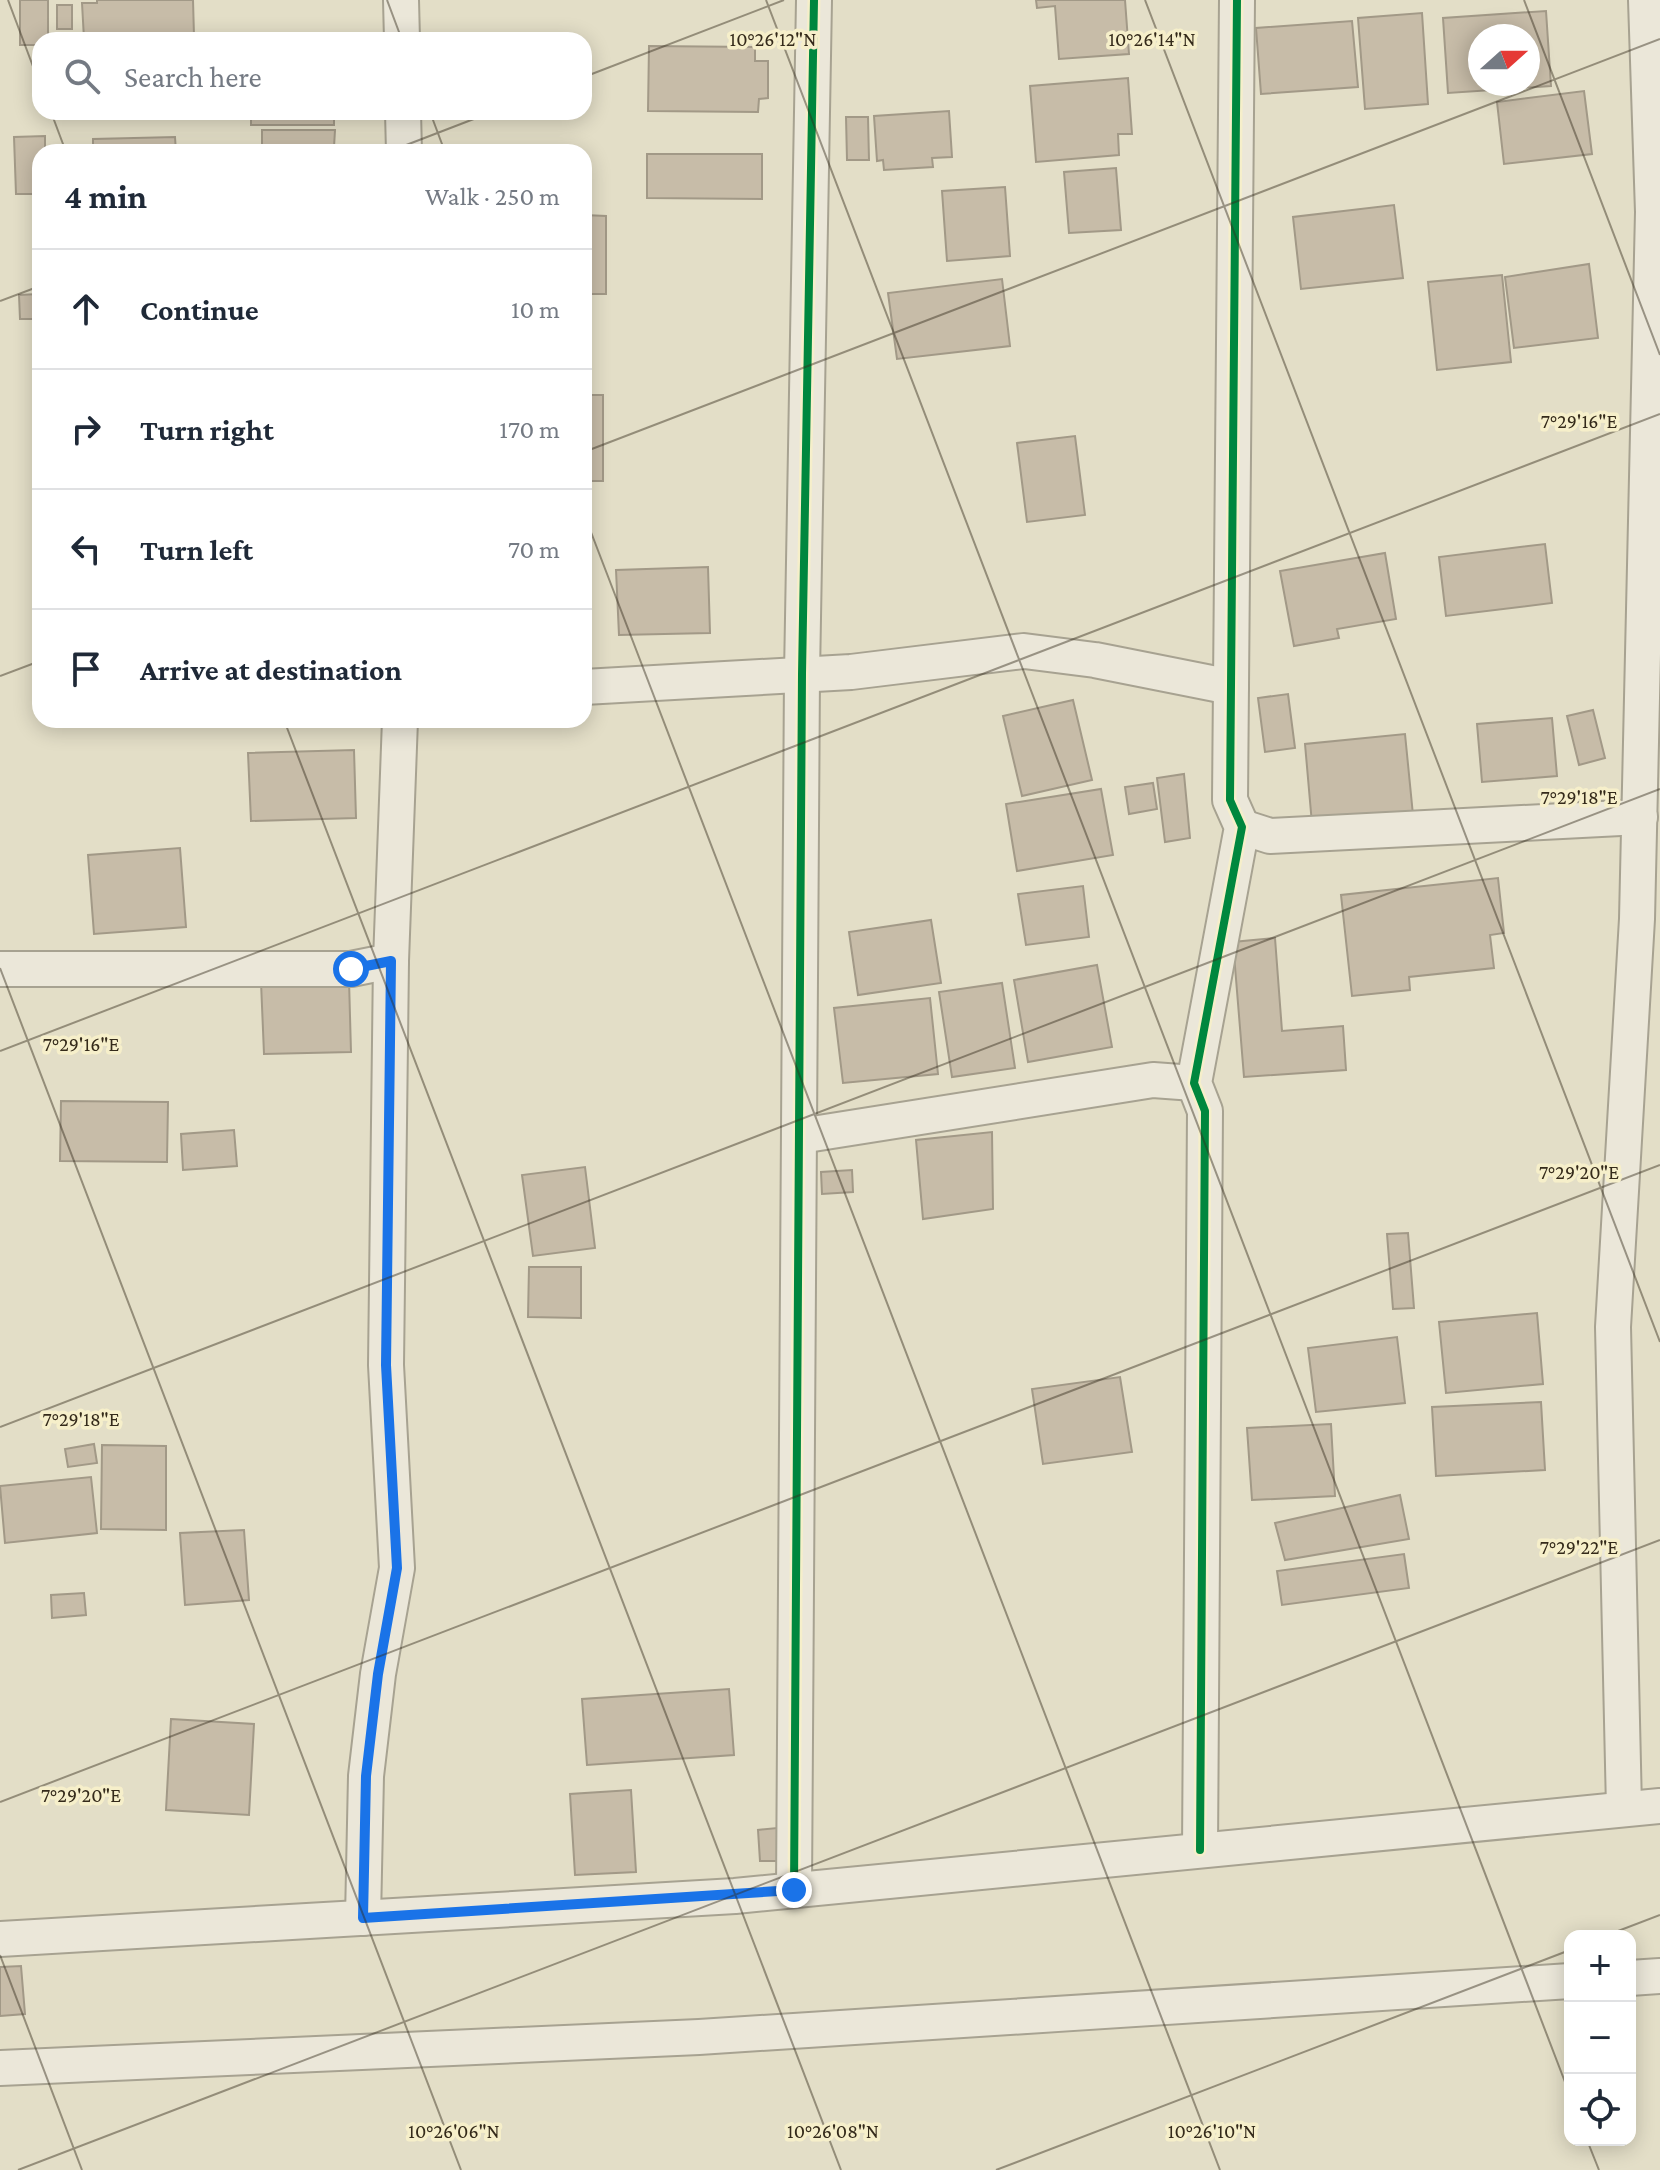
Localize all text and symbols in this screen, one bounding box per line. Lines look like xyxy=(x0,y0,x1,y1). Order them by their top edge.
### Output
north arrow xyxy=(1468,24,1540,96)
text: 10°26'12"N xyxy=(730,28,816,50)
text: 10°26'14"N xyxy=(1108,28,1196,50)
search box xyxy=(32,32,592,120)
icon: search xyxy=(60,54,104,98)
text: Search here xyxy=(124,60,262,93)
text: 4 min xyxy=(64,178,147,215)
text: Walk · 250 m xyxy=(425,182,560,211)
icon: ahead xyxy=(64,287,108,331)
text: Continue xyxy=(140,293,259,326)
text: 10 m xyxy=(511,295,560,324)
icon: right xyxy=(64,407,108,451)
text: 7°29'16"E xyxy=(1541,410,1617,432)
text: Turn right xyxy=(140,413,274,446)
text: 170 m xyxy=(499,415,560,444)
icon: left xyxy=(64,527,108,571)
text: Turn left xyxy=(140,533,253,566)
text: 70 m xyxy=(508,535,560,564)
icon: arrive xyxy=(64,647,108,691)
text: Arrive at destination xyxy=(140,653,402,686)
text: 7°29'18"E xyxy=(1540,786,1618,808)
route start xyxy=(333,951,369,987)
text: 7°29'16"E xyxy=(43,1033,119,1055)
text: 7°29'20"E xyxy=(1539,1161,1619,1183)
text: 7°29'18"E xyxy=(42,1408,120,1430)
text: 7°29'22"E xyxy=(1540,1536,1618,1558)
text: 7°29'20"E xyxy=(41,1784,121,1806)
route end xyxy=(776,1872,812,1908)
map controls xyxy=(1564,1930,1636,2146)
button: + xyxy=(1564,1930,1636,2002)
button: − xyxy=(1564,2002,1636,2074)
button: locate xyxy=(1564,2074,1636,2146)
text: 10°26'06"N xyxy=(408,2120,500,2142)
text: 10°26'08"N xyxy=(787,2120,879,2142)
text: 10°26'10"N xyxy=(1168,2120,1256,2142)

